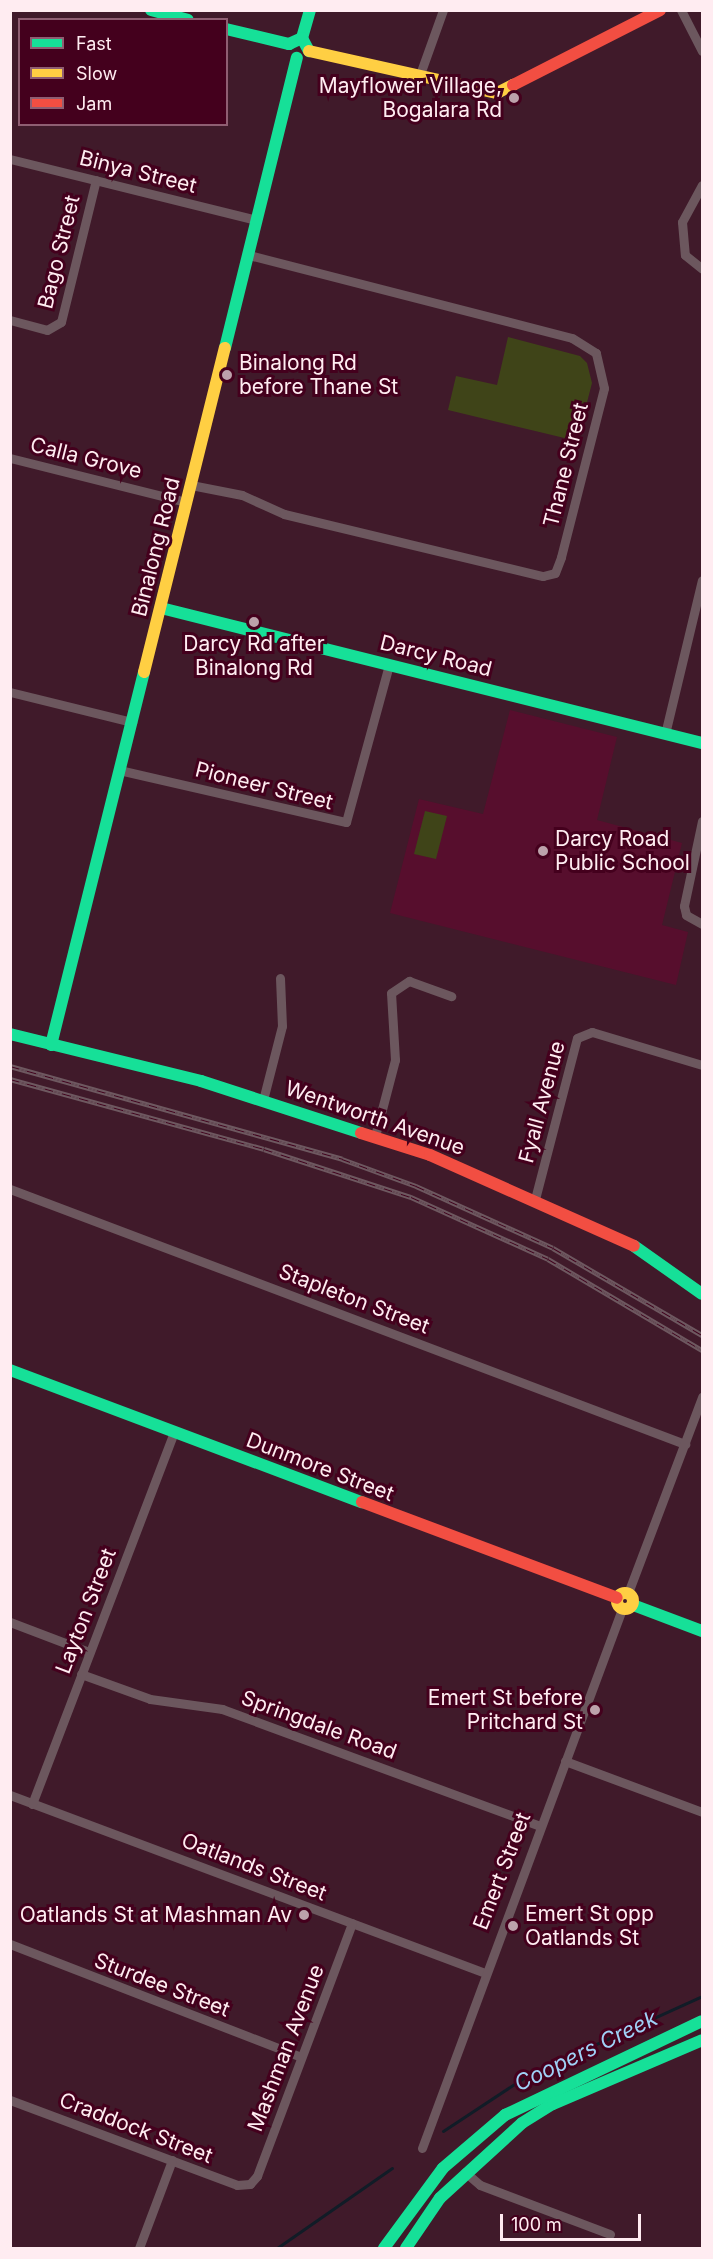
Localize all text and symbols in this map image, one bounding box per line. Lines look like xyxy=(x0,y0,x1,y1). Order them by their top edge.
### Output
legend xyxy=(18,18,228,126)
text: Fast xyxy=(76,33,112,54)
text: Slow xyxy=(76,63,117,84)
place label: Mayflower Village, Bogalara Rd xyxy=(319,73,502,123)
marker: Mayflower Village, Bogalara Rd xyxy=(507,91,521,105)
text: Jam xyxy=(76,93,112,114)
street label: Binya Street xyxy=(77,145,199,199)
street label: Bago Street xyxy=(33,193,85,311)
place label: Binalong Rd before Thane St xyxy=(239,350,398,400)
marker: Binalong Rd before Thane St xyxy=(220,368,234,382)
street label: Thane Street xyxy=(538,400,594,530)
street label: Calla Grove xyxy=(28,432,144,484)
street label: Binalong Road xyxy=(127,475,185,619)
marker: Darcy Rd after Binalong Rd xyxy=(247,615,261,629)
street label: Darcy Road xyxy=(377,630,495,682)
place label: Darcy Rd after Binalong Rd xyxy=(183,631,325,681)
street label: Pioneer Street xyxy=(193,757,335,815)
place label: Darcy Road Public School xyxy=(555,826,690,876)
marker: Darcy Road Public School xyxy=(536,844,550,858)
street label: Fyall Avenue xyxy=(514,1038,570,1166)
street label: Wentworth Avenue xyxy=(282,1075,468,1161)
street label: Stapleton Street xyxy=(275,1259,433,1339)
street label: Dunmore Street xyxy=(243,1427,397,1507)
street label: Layton Street xyxy=(51,1545,121,1677)
street label: Springdale Road xyxy=(238,1685,400,1765)
place label: Emert St before Pritchard St xyxy=(428,1685,583,1735)
marker: Emert St before Pritchard St xyxy=(588,1703,602,1717)
street label: Emert Street xyxy=(468,1809,536,1933)
street label: Oatlands Street xyxy=(178,1828,330,1906)
place label: Emert St opp Oatlands St xyxy=(525,1901,654,1951)
place label: Oatlands St at Mashman Av xyxy=(20,1902,292,1928)
marker: Oatlands St at Mashman Av xyxy=(297,1908,311,1922)
marker: Emert St opp Oatlands St xyxy=(506,1919,520,1933)
street label: Sturdee Street xyxy=(91,1948,233,2022)
street label: Mashman Avenue xyxy=(243,1961,329,2135)
water label: Coopers Creek xyxy=(510,2005,662,2097)
street label: Craddock Street xyxy=(56,2087,216,2169)
scale bar xyxy=(503,2202,644,2240)
text: 100 m xyxy=(511,2214,562,2235)

